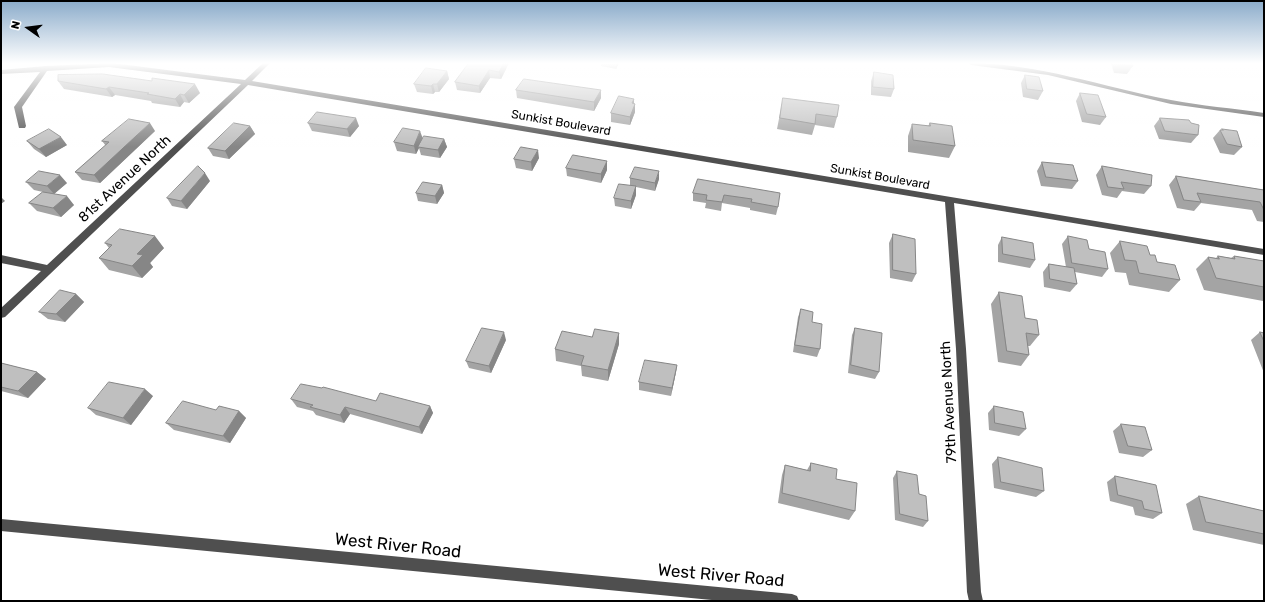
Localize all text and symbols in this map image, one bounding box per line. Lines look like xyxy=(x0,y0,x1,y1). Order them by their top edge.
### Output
north arrow xyxy=(8,8,48,48)
text: N xyxy=(9,20,23,30)
street label: Sunkist Boulevard xyxy=(510,107,612,139)
street label: 81st Avenue North xyxy=(75,132,175,226)
street label: Sunkist Boulevard xyxy=(829,161,931,193)
street label: 79th Avenue North xyxy=(937,340,961,464)
street label: West River Road xyxy=(334,529,462,563)
street label: West River Road xyxy=(657,560,785,592)

